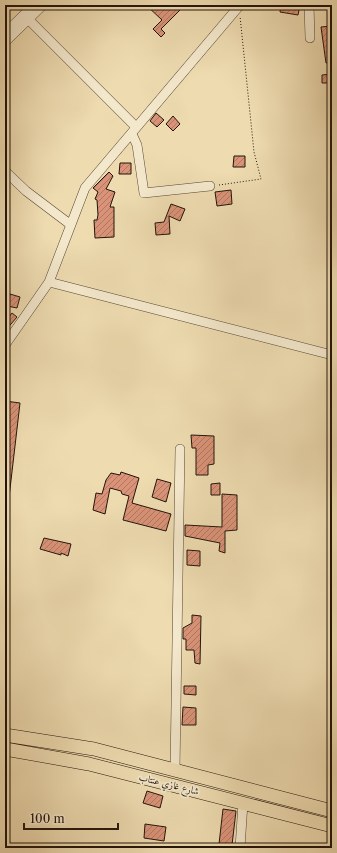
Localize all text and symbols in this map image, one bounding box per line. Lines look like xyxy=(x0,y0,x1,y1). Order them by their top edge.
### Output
street label: شارع غازي عنتاب xyxy=(137,770,201,801)
scale bar xyxy=(24,805,118,831)
text: 100 m xyxy=(30,811,65,826)

